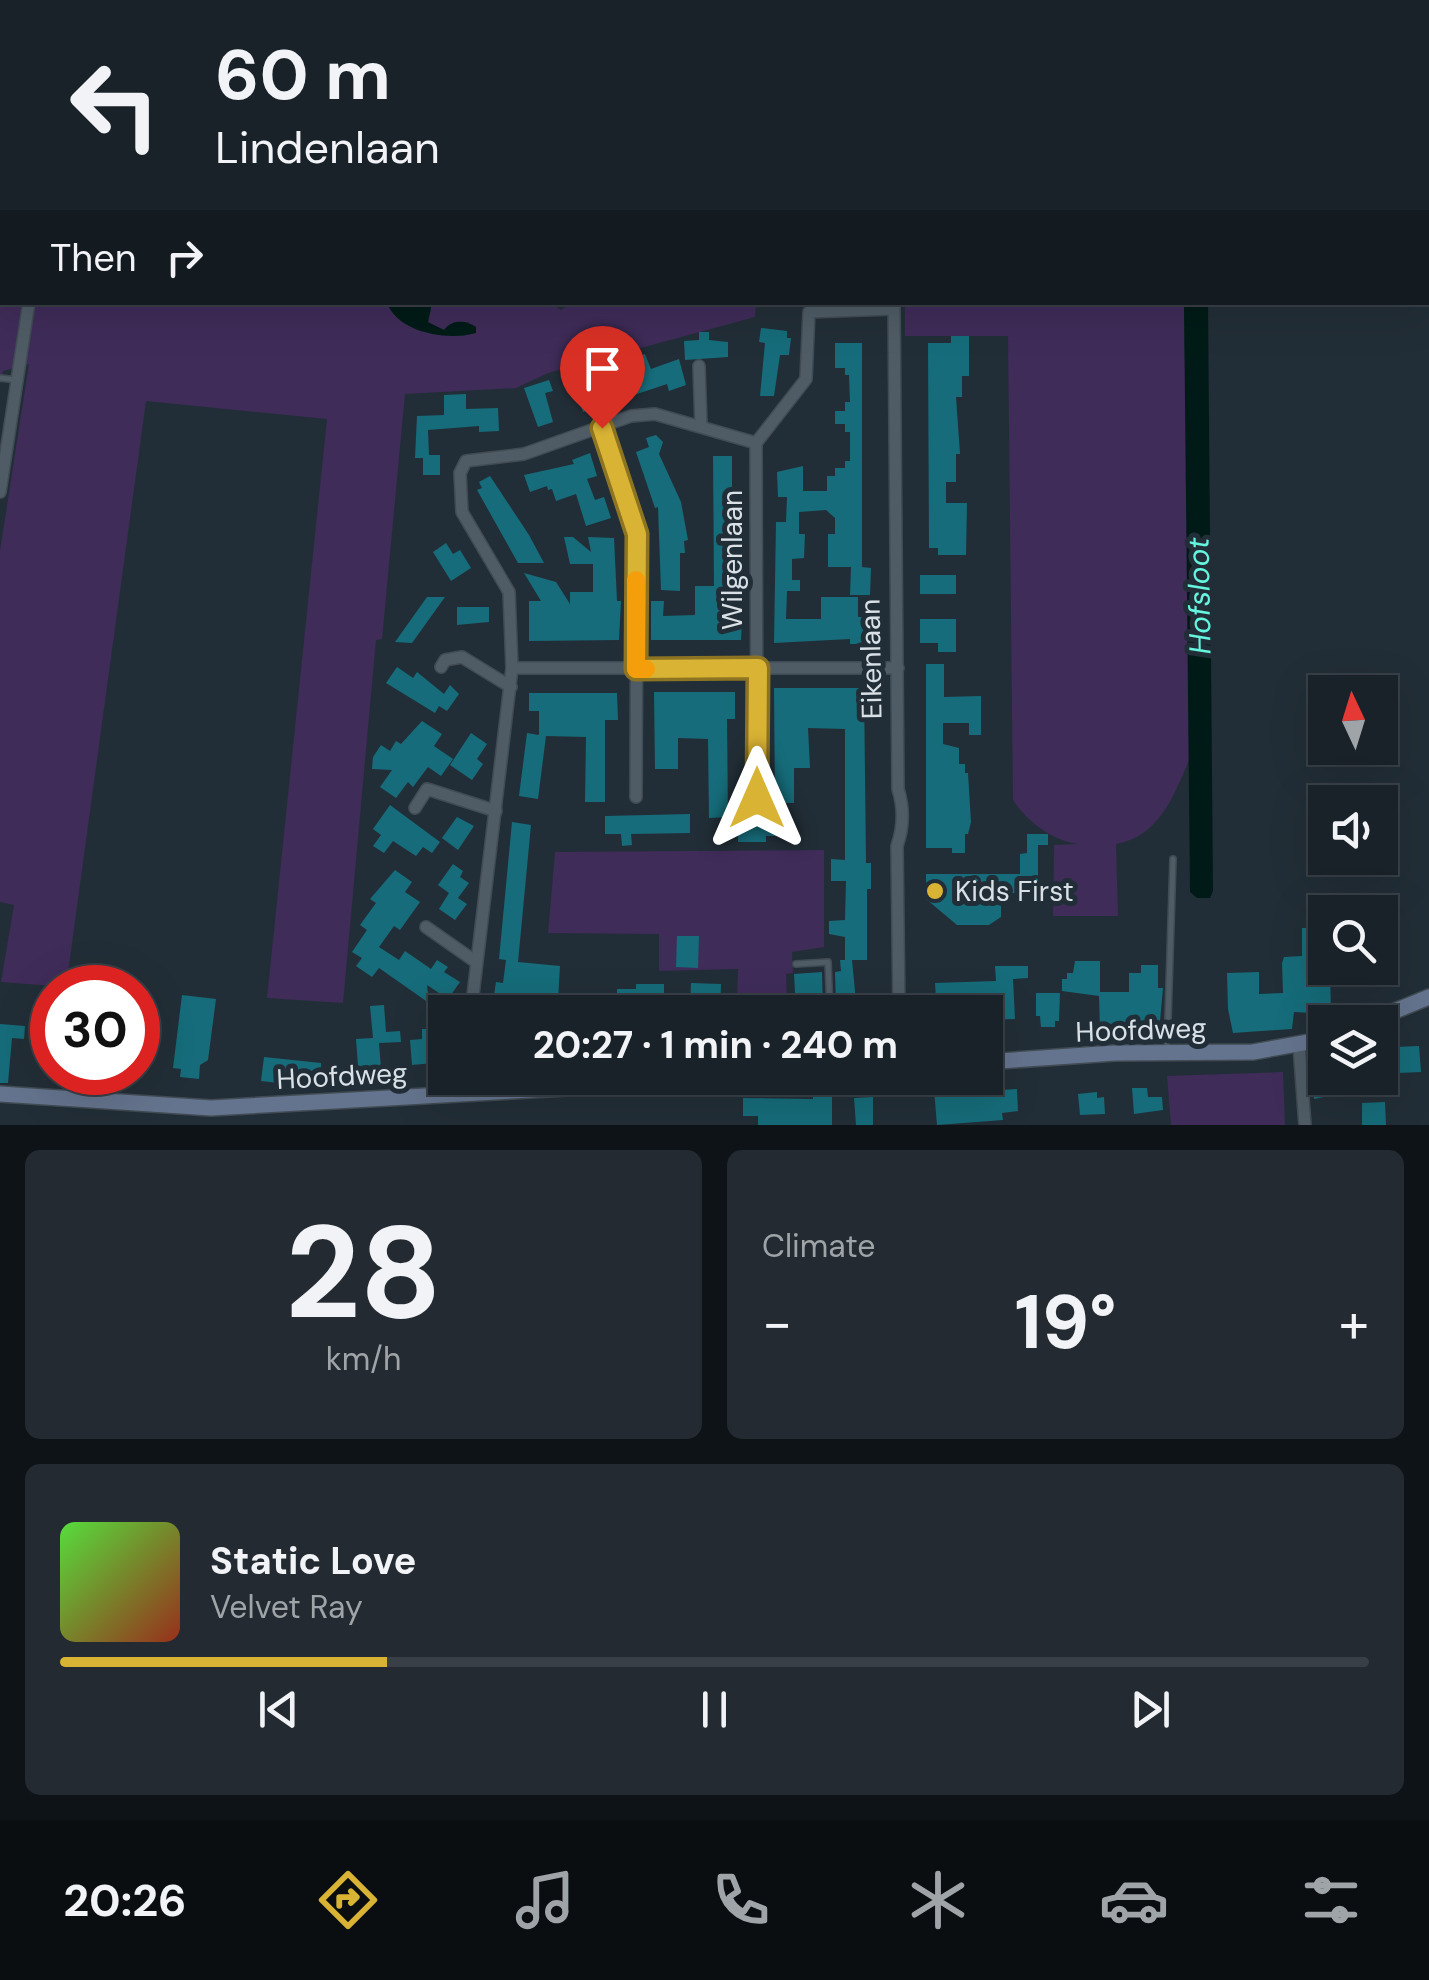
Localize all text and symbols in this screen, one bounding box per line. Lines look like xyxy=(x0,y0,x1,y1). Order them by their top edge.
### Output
text: 60 m xyxy=(215,30,391,121)
icon: left xyxy=(50,40,180,170)
text: Lindenlaan xyxy=(215,118,440,177)
icon: right xyxy=(157,230,212,285)
text: Then xyxy=(50,233,137,283)
pin xyxy=(560,326,645,429)
icon: arrive xyxy=(575,341,630,396)
street label: Wilgenlaan xyxy=(714,490,751,630)
water label: Hofsloot xyxy=(1178,537,1220,655)
street label: Eikenlaan xyxy=(851,598,891,720)
north arrow xyxy=(1308,675,1398,765)
map controls xyxy=(1308,675,1398,1095)
position arrow xyxy=(705,746,809,850)
button: sound xyxy=(1308,785,1398,875)
place label: Kids First xyxy=(955,873,1074,910)
marker: Kids First xyxy=(924,880,946,902)
button: search xyxy=(1308,895,1398,985)
speed limit sign: 30 xyxy=(30,965,160,1095)
button: layers xyxy=(1308,1005,1398,1095)
street label: Hoofdweg xyxy=(1075,1009,1207,1051)
text: 20:27 · 1 min · 240 m xyxy=(533,1020,898,1070)
street label: Hoofdweg xyxy=(276,1054,408,1098)
text: 28 xyxy=(285,1188,442,1357)
text: Climate xyxy=(762,1225,876,1267)
text: 19° xyxy=(1014,1274,1117,1371)
text: − xyxy=(762,1287,792,1359)
text: + xyxy=(1339,1287,1369,1359)
text: km/h xyxy=(326,1338,401,1380)
text: Static Love xyxy=(210,1536,416,1586)
text: Velvet Ray xyxy=(210,1586,363,1628)
icon: previous xyxy=(251,1682,306,1737)
icon: pause xyxy=(687,1682,742,1737)
icon: next xyxy=(1123,1682,1178,1737)
icon: directions xyxy=(313,1865,383,1935)
icon: music xyxy=(510,1865,580,1935)
icon: phone xyxy=(706,1865,776,1935)
icon: climate xyxy=(903,1865,973,1935)
icon: car xyxy=(1099,1865,1169,1935)
icon: filters xyxy=(1296,1865,1366,1935)
text: 20:26 xyxy=(63,1871,187,1930)

